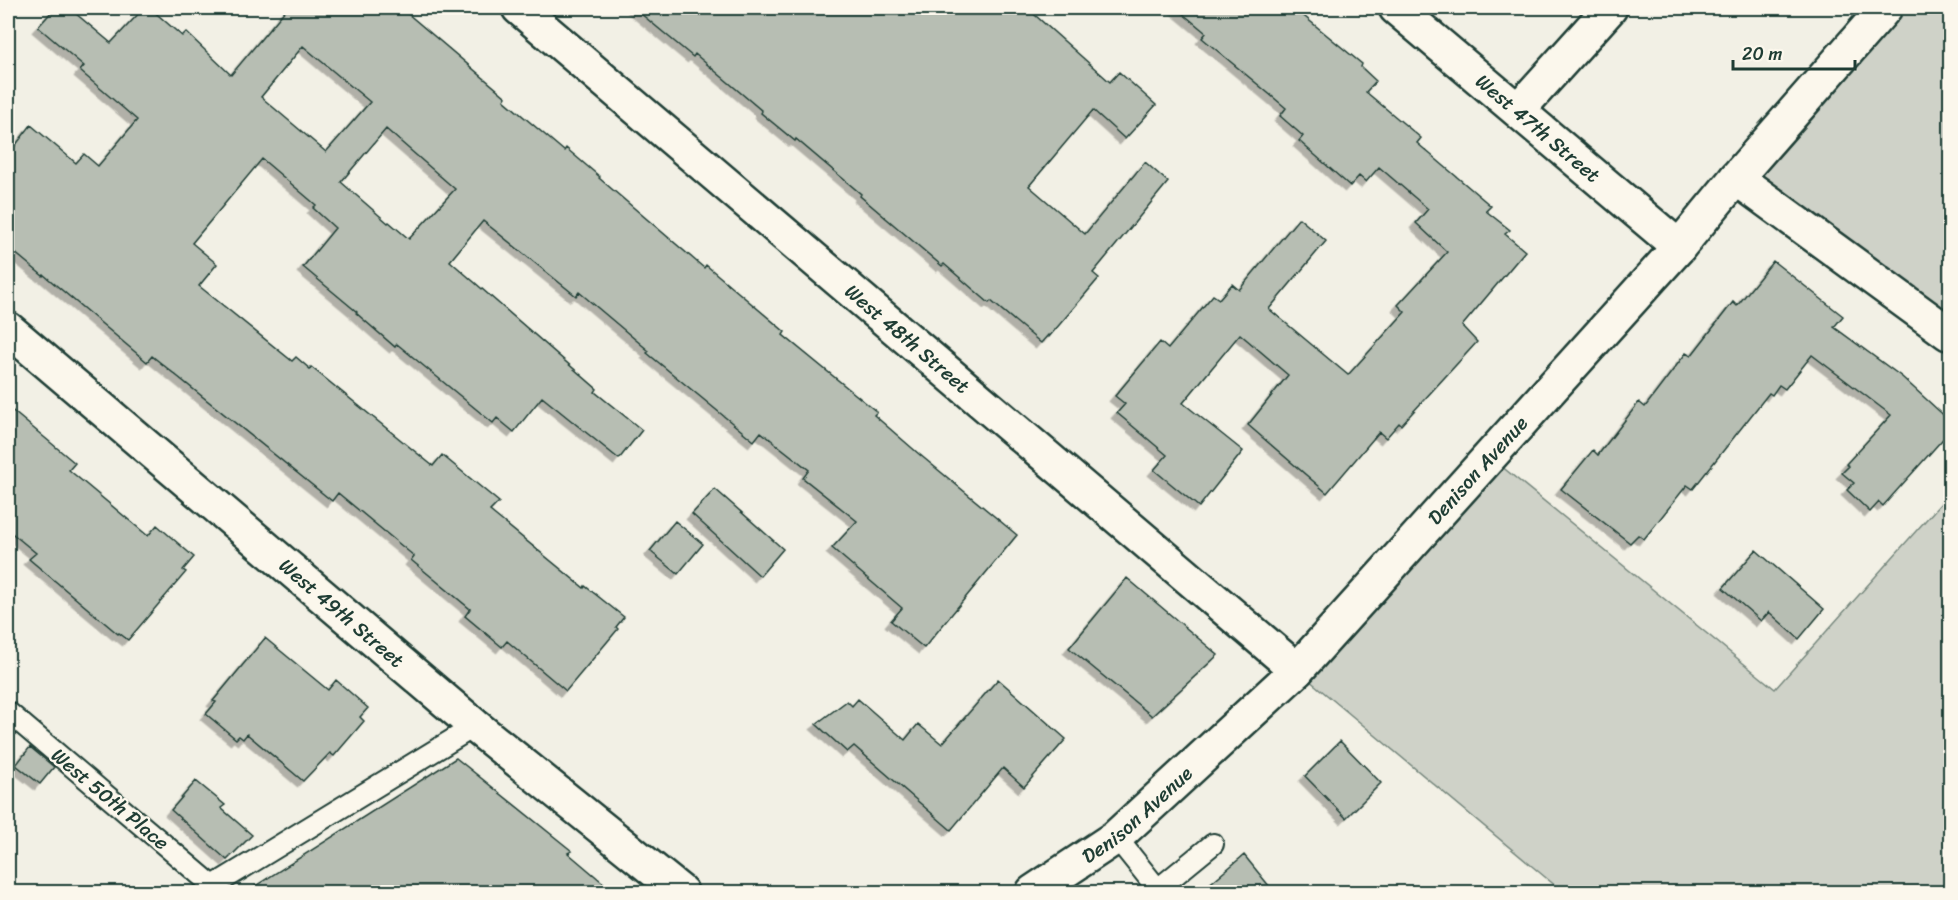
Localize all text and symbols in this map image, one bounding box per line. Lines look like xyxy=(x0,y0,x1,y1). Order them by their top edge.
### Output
scale bar xyxy=(1733,33,1854,71)
text: 20 m xyxy=(1742,38,1782,70)
street label: West 47th Street xyxy=(1467,65,1609,192)
street label: West 48th Street xyxy=(837,275,978,403)
street label: Denison Avenue xyxy=(1418,407,1537,533)
street label: West 49th Street xyxy=(271,549,413,677)
street label: West 50th Place xyxy=(43,739,177,859)
street label: Denison Avenue xyxy=(1074,757,1201,873)

